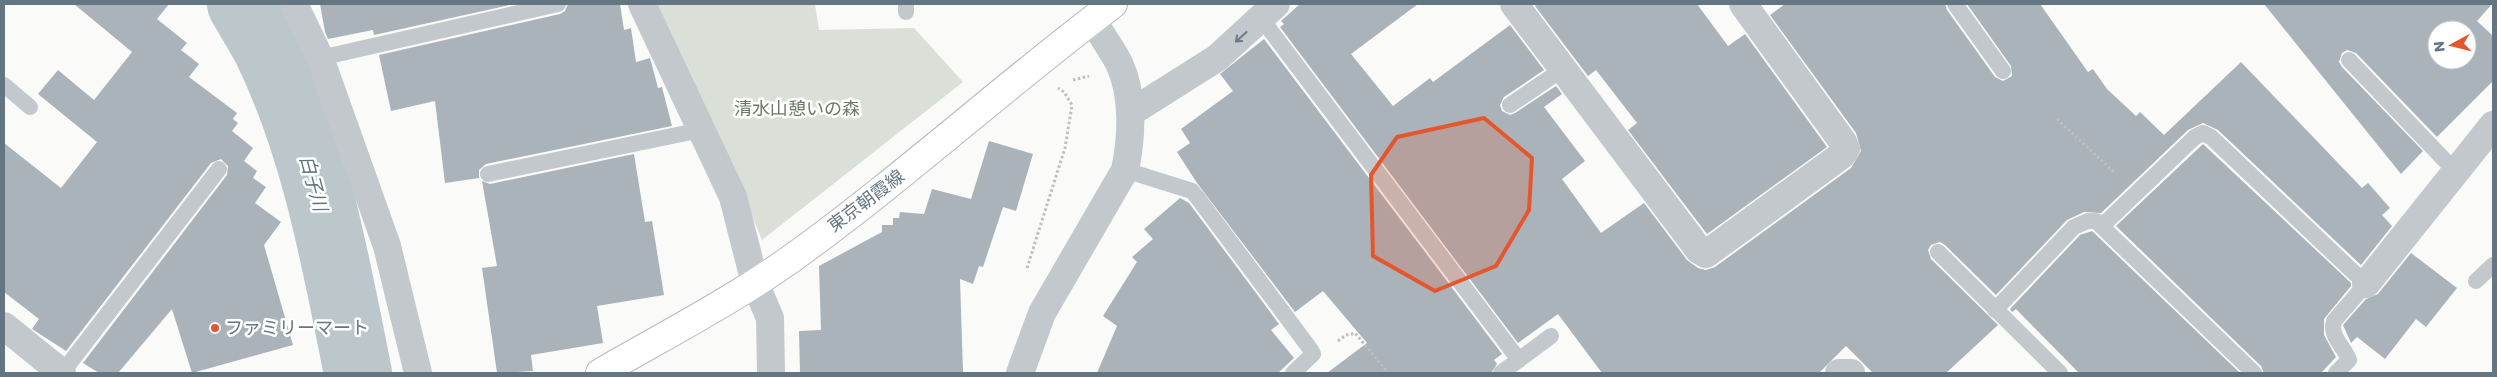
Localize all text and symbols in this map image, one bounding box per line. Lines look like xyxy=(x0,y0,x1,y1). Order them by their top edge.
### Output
north arrow xyxy=(2427,20,2477,70)
one-way arrow xyxy=(1234,31,1247,43)
text: N xyxy=(2429,40,2450,53)
park label: 清水山憩いの森 xyxy=(734,96,860,121)
water label: 白子川 xyxy=(293,152,334,216)
street label: 東京朝霞線 xyxy=(822,164,909,238)
place label: ファミリーマート xyxy=(225,315,369,340)
marker: ファミリーマート xyxy=(209,322,221,334)

